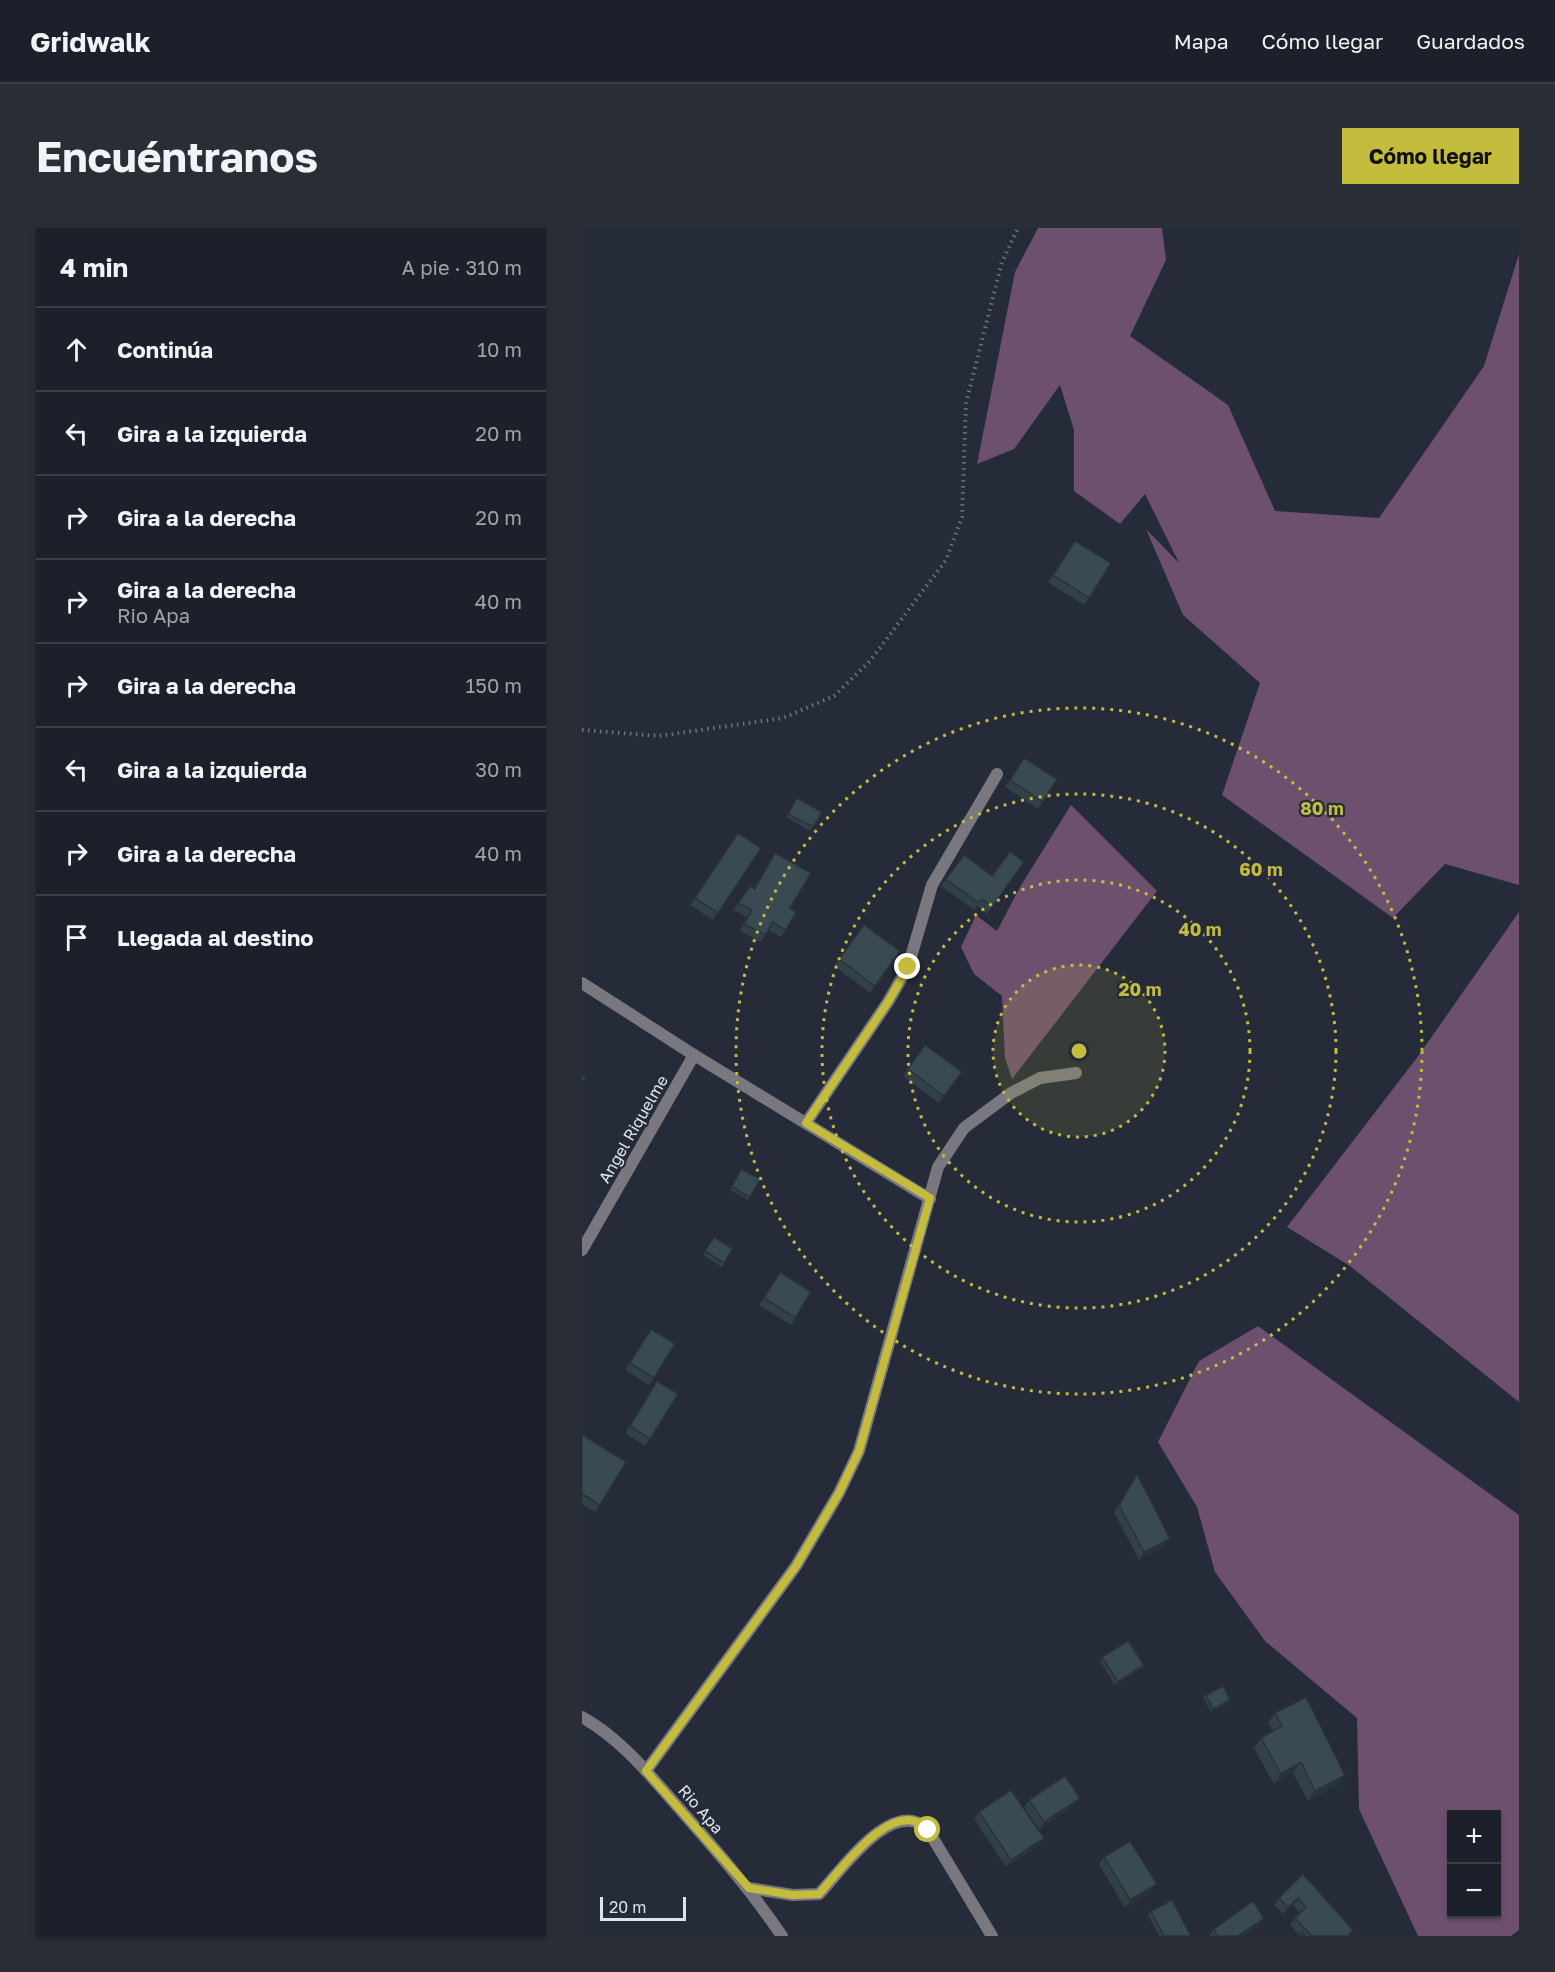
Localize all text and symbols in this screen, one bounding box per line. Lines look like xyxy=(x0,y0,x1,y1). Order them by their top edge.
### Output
text: Gridwalk xyxy=(30,25,151,58)
text: Mapa xyxy=(1174,28,1229,54)
text: Cómo llegar xyxy=(1262,28,1383,54)
text: Guardados xyxy=(1416,28,1525,54)
button: Cómo llegar xyxy=(1342,128,1519,184)
text: Encuéntranos xyxy=(36,131,318,181)
text: 4 min xyxy=(60,252,128,283)
text: A pie · 310 m xyxy=(402,255,522,279)
icon: ahead xyxy=(60,333,93,366)
text: Continúa xyxy=(117,336,213,363)
text: 10 m xyxy=(477,337,522,361)
icon: left xyxy=(60,417,93,450)
text: Gira a la izquierda xyxy=(117,420,307,447)
text: 20 m xyxy=(475,421,522,445)
icon: right xyxy=(60,501,93,534)
text: Gira a la derecha xyxy=(117,504,296,531)
text: 20 m xyxy=(475,505,522,529)
text: Gira a la derecha xyxy=(117,576,296,603)
icon: right xyxy=(60,585,93,618)
text: 40 m xyxy=(475,589,522,613)
text: Rio Apa xyxy=(117,603,190,627)
icon: right xyxy=(60,669,93,702)
text: Gira a la derecha xyxy=(117,672,296,699)
text: 150 m xyxy=(466,673,522,697)
icon: left xyxy=(60,753,93,786)
text: Gira a la izquierda xyxy=(117,756,307,783)
text: 30 m xyxy=(475,757,522,781)
text: 80 m xyxy=(1300,797,1344,819)
icon: right xyxy=(60,837,93,870)
text: Gira a la derecha xyxy=(117,840,296,867)
text: 40 m xyxy=(475,841,522,865)
text: 60 m xyxy=(1239,858,1283,880)
text: 40 m xyxy=(1178,918,1222,940)
icon: arrive xyxy=(60,921,93,954)
text: Llegada al destino xyxy=(117,924,314,951)
route end xyxy=(894,953,920,979)
text: 20 m xyxy=(1119,978,1161,1000)
centre of rings xyxy=(1069,1041,1089,1061)
street label: Angel Riquelme xyxy=(594,1071,672,1187)
street label: Rio Apa xyxy=(674,1780,728,1838)
map controls xyxy=(1447,1810,1501,1918)
button: + xyxy=(1447,1810,1501,1864)
route start xyxy=(914,1816,940,1842)
button: − xyxy=(1447,1864,1501,1918)
scale bar xyxy=(600,1894,686,1922)
text: 20 m xyxy=(609,1897,646,1917)

